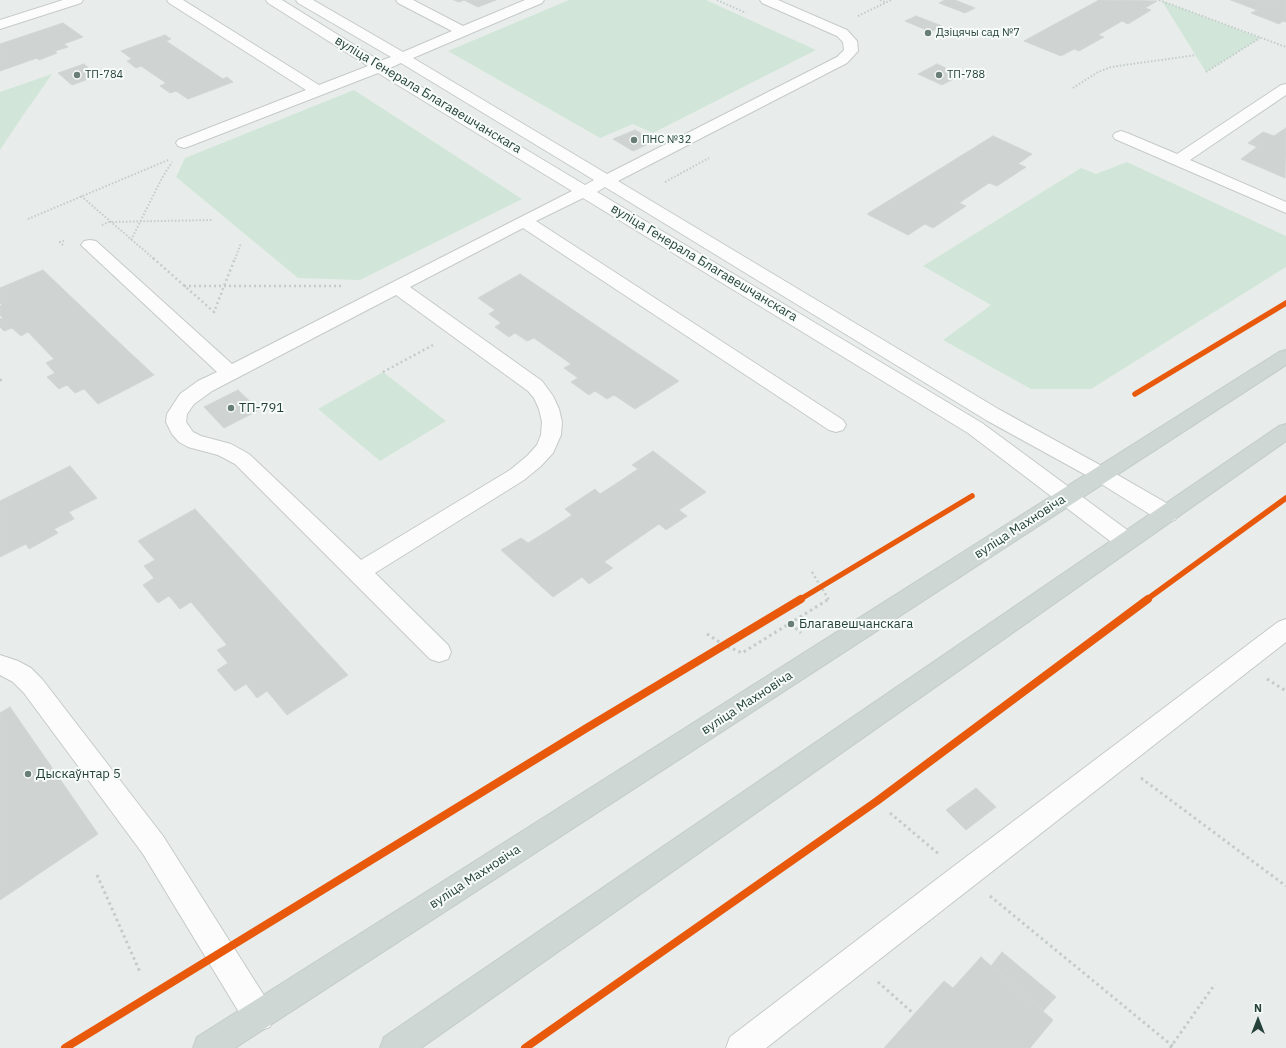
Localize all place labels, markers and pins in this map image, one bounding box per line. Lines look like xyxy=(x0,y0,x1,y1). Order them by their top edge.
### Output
place label: Дзіцячы сад №7 xyxy=(936,26,1020,40)
marker: Дзіцячы сад №7 xyxy=(923,28,933,38)
place label: ТП-784 xyxy=(85,68,123,82)
place label: ТП-788 xyxy=(947,68,985,82)
marker: ТП-784 xyxy=(72,70,82,80)
marker: ТП-788 xyxy=(934,70,944,80)
place label: ПНС №32 xyxy=(642,133,691,147)
marker: ПНС №32 xyxy=(629,135,639,145)
place label: ТП-791 xyxy=(239,400,284,416)
marker: ТП-791 xyxy=(226,403,236,413)
place label: Благавешчанскага xyxy=(799,616,913,632)
marker: Благавешчанскага xyxy=(786,619,796,629)
place label: Дыскаўнтар 5 xyxy=(36,766,121,782)
marker: Дыскаўнтар 5 xyxy=(23,769,33,779)

